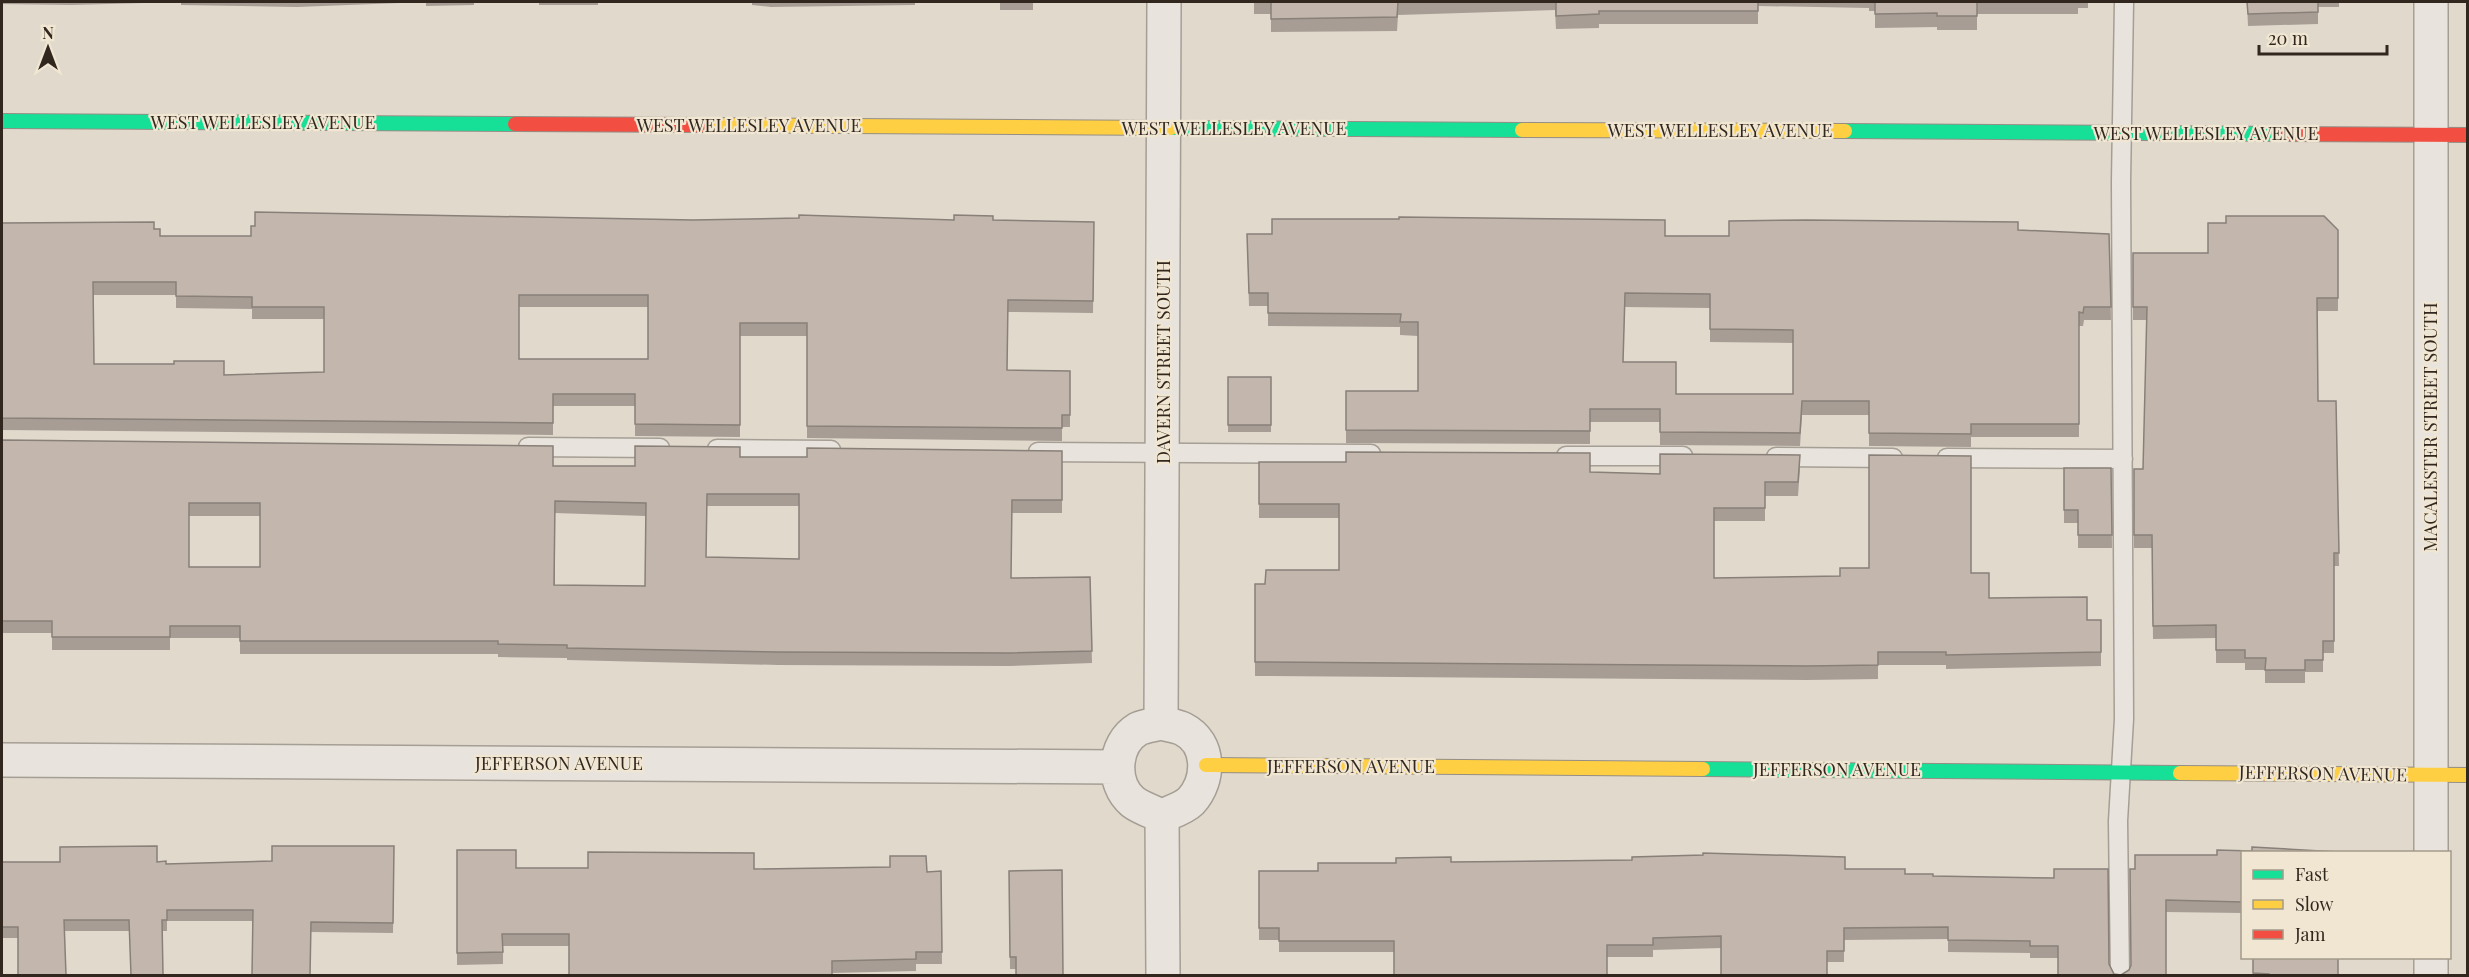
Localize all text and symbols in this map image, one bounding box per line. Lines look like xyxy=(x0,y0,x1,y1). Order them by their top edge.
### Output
north arrow xyxy=(18,18,78,78)
scale bar xyxy=(2259,18,2386,56)
text: N xyxy=(42,22,54,43)
text: 20 m xyxy=(2268,26,2308,50)
street label: WEST WELLESLEY AVENUE xyxy=(150,110,375,134)
street label: WEST WELLESLEY AVENUE xyxy=(636,113,861,137)
street label: WEST WELLESLEY AVENUE xyxy=(1121,116,1346,140)
street label: WEST WELLESLEY AVENUE xyxy=(1607,118,1832,142)
street label: WEST WELLESLEY AVENUE xyxy=(2093,121,2318,145)
street label: DAVERN STREET SOUTH xyxy=(1151,260,1175,464)
street label: MACALESTER STREET SOUTH xyxy=(2418,302,2442,552)
street label: JEFFERSON AVENUE xyxy=(474,751,643,775)
street label: JEFFERSON AVENUE xyxy=(1266,754,1435,778)
street label: JEFFERSON AVENUE xyxy=(1752,757,1921,781)
street label: JEFFERSON AVENUE xyxy=(2238,760,2407,786)
legend xyxy=(2241,851,2451,959)
text: Fast xyxy=(2295,862,2329,886)
text: Slow xyxy=(2295,892,2333,916)
text: Jam xyxy=(2294,922,2325,946)

